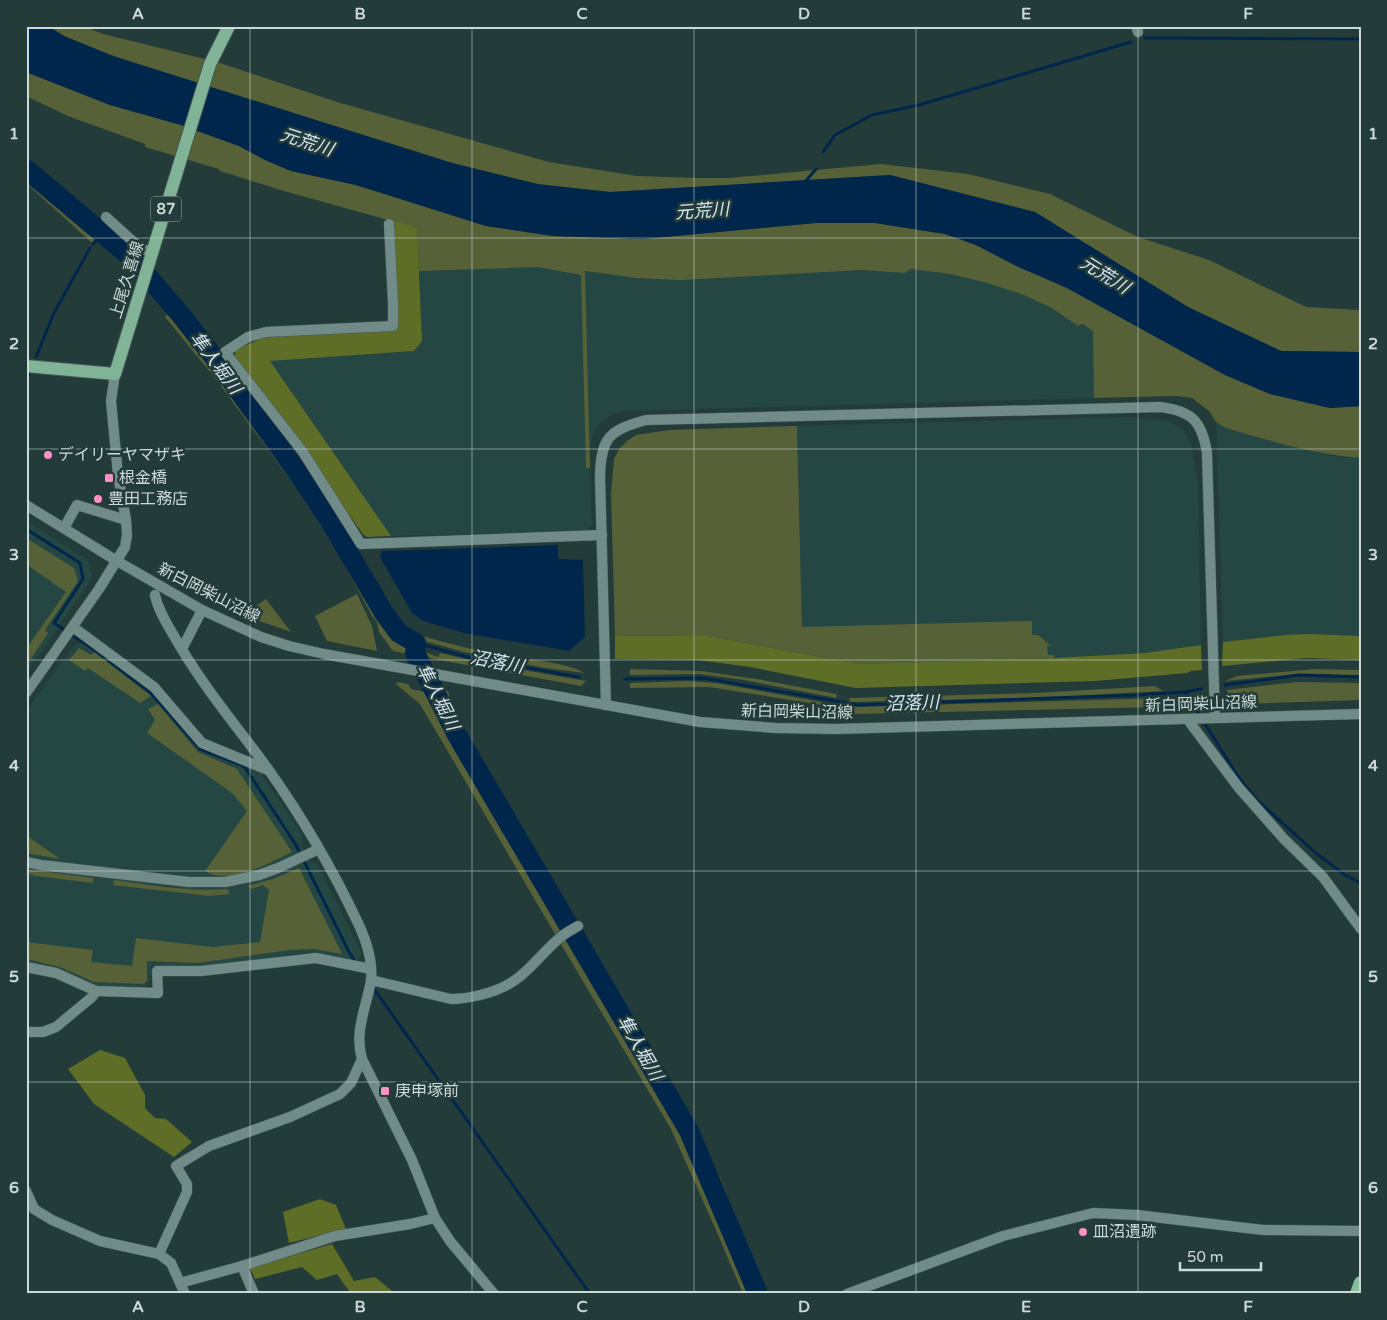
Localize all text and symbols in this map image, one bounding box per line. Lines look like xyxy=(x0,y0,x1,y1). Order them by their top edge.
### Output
text: A xyxy=(132,4,144,24)
text: B xyxy=(354,4,366,24)
text: C xyxy=(576,4,588,24)
text: D xyxy=(798,4,810,24)
text: E xyxy=(1021,4,1031,24)
text: F xyxy=(1243,4,1253,24)
water label: 元荒川 xyxy=(278,123,338,161)
text: 1 xyxy=(9,124,19,144)
text: 1 xyxy=(1368,124,1378,144)
road number: 87 xyxy=(151,196,181,222)
water label: 元荒川 xyxy=(674,198,732,224)
street label: 上尾久喜線 xyxy=(106,239,148,321)
water label: 元荒川 xyxy=(1076,251,1135,300)
water label: 隼人堀川 xyxy=(186,328,248,400)
text: 2 xyxy=(9,334,19,354)
text: 2 xyxy=(1368,334,1378,354)
place label: デイリーヤマザキ xyxy=(58,445,186,465)
marker: デイリーヤマザキ xyxy=(42,449,54,461)
place label: 根金橋 xyxy=(119,468,167,488)
marker: 根金橋 xyxy=(103,472,115,484)
place label: 豊田工務店 xyxy=(108,489,188,509)
marker: 豊田工務店 xyxy=(92,493,104,505)
text: 3 xyxy=(9,545,19,565)
text: 3 xyxy=(1368,545,1378,565)
street label: 新白岡柴山沼線 xyxy=(155,559,263,627)
water label: 沼落川 xyxy=(468,646,528,678)
water label: 隼人堀川 xyxy=(412,660,465,736)
water label: 沼落川 xyxy=(885,691,941,715)
street label: 新白岡柴山沼線 xyxy=(1145,692,1257,716)
street label: 新白岡柴山沼線 xyxy=(741,701,853,723)
text: 4 xyxy=(9,756,19,776)
text: 4 xyxy=(1368,756,1378,776)
text: 5 xyxy=(9,967,19,987)
text: 5 xyxy=(1368,967,1378,987)
water label: 隼人堀川 xyxy=(612,1011,669,1086)
place label: 庚申塚前 xyxy=(395,1081,459,1101)
marker: 庚申塚前 xyxy=(379,1085,391,1097)
text: 6 xyxy=(9,1178,19,1198)
text: 6 xyxy=(1368,1178,1378,1198)
place label: 皿沼遺跡 xyxy=(1093,1222,1157,1242)
marker: 皿沼遺跡 xyxy=(1077,1226,1089,1238)
scale bar xyxy=(1180,1240,1261,1272)
text: 50 m xyxy=(1187,1248,1224,1266)
text: A xyxy=(132,1297,144,1317)
text: B xyxy=(354,1297,366,1317)
text: C xyxy=(576,1297,588,1317)
text: D xyxy=(798,1297,810,1317)
text: E xyxy=(1021,1297,1031,1317)
text: F xyxy=(1243,1297,1253,1317)

